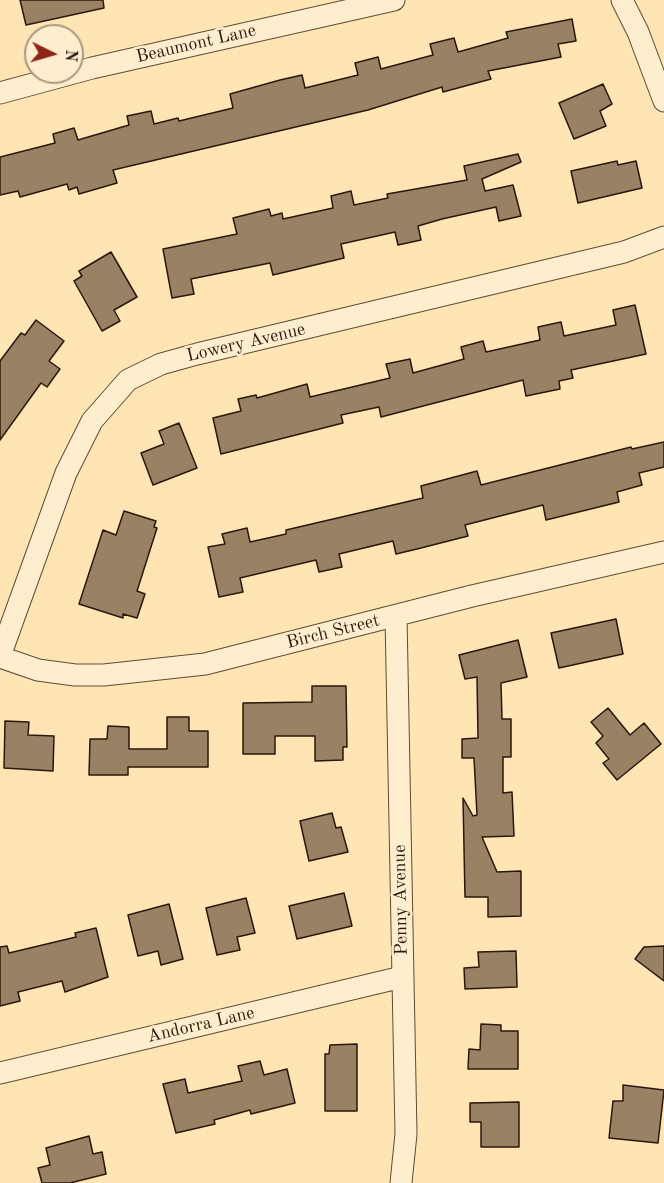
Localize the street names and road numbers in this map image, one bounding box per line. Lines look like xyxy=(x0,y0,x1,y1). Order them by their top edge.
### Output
street label: Beaumont Lane xyxy=(134,20,258,68)
street label: Lowery Avenue xyxy=(185,319,307,367)
street label: Birch Street xyxy=(284,610,382,654)
street label: Penny Avenue xyxy=(389,844,413,956)
street label: Andorra Lane xyxy=(145,1002,257,1048)

